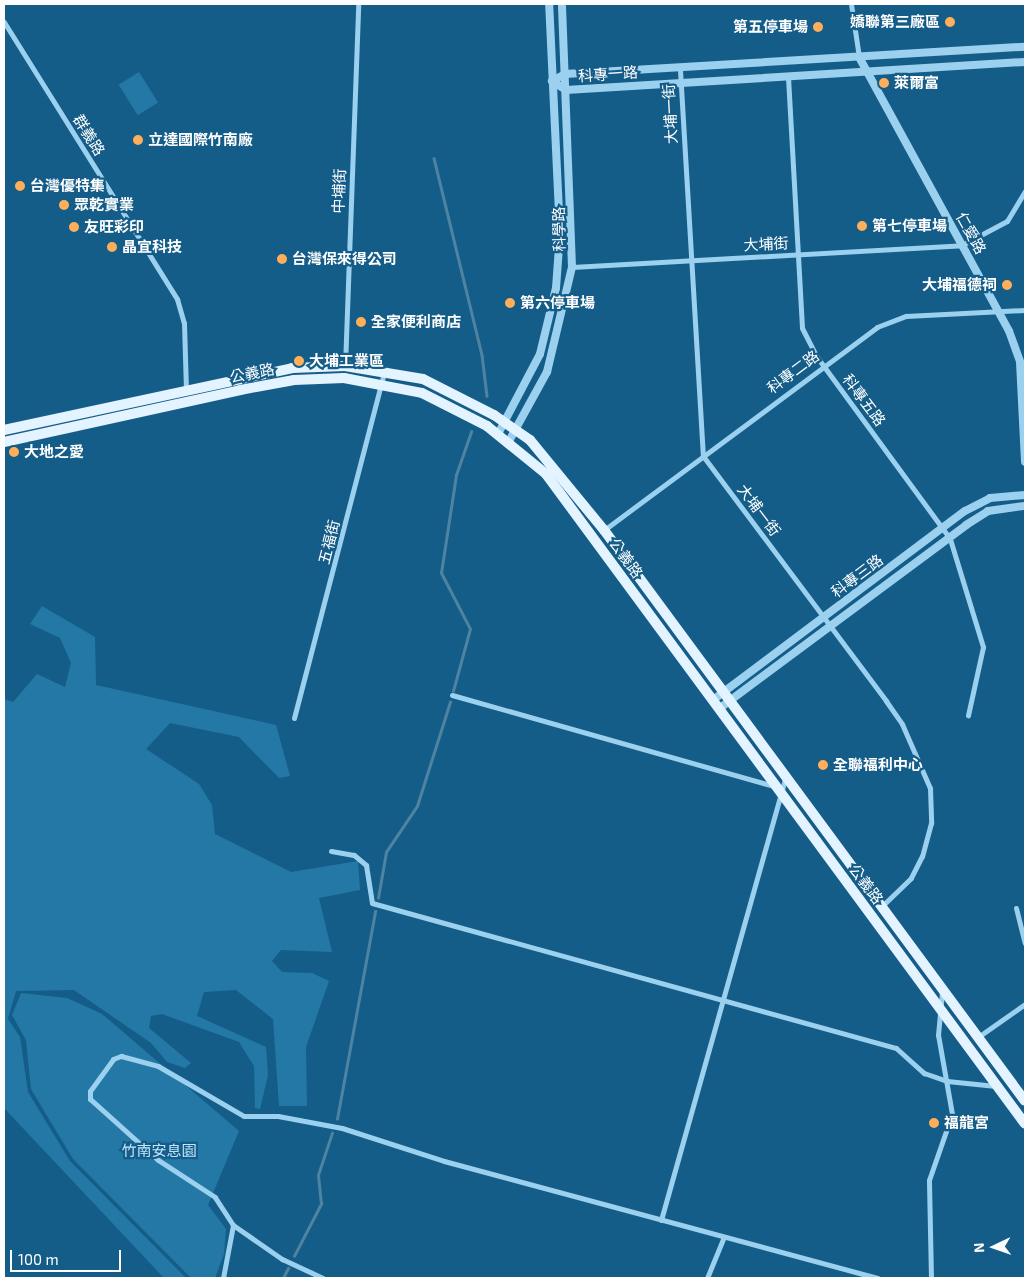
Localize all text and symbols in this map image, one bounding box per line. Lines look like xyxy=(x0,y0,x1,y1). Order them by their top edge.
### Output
place label: 嬌聯第三廠區 xyxy=(850,13,940,31)
marker: 嬌聯第三廠區 xyxy=(944,16,956,28)
place label: 第五停車場 xyxy=(733,18,808,36)
marker: 第五停車場 xyxy=(812,21,824,33)
street label: 科專一路 xyxy=(577,63,639,85)
place label: 萊爾富 xyxy=(894,74,939,92)
marker: 萊爾富 xyxy=(878,77,890,89)
street label: 大埔一街 xyxy=(659,84,681,144)
street label: 群義路 xyxy=(69,111,109,159)
place label: 立達國際竹南廠 xyxy=(148,131,253,149)
marker: 立達國際竹南廠 xyxy=(132,134,144,146)
street label: 中埔街 xyxy=(329,168,349,214)
place label: 台灣優特集 xyxy=(30,177,105,195)
marker: 台灣優特集 xyxy=(14,180,26,192)
place label: 眾乾實業 xyxy=(74,196,134,214)
marker: 眾乾實業 xyxy=(58,199,70,211)
street label: 科學路 xyxy=(550,206,568,252)
street label: 仁愛路 xyxy=(952,209,990,257)
place label: 第七停車場 xyxy=(872,217,947,235)
place label: 友旺彩印 xyxy=(84,218,144,236)
marker: 第七停車場 xyxy=(856,220,868,232)
marker: 友旺彩印 xyxy=(68,221,80,233)
street label: 大埔街 xyxy=(743,234,789,254)
place label: 晶宜科技 xyxy=(122,238,182,256)
marker: 晶宜科技 xyxy=(106,241,118,253)
place label: 台灣保來得公司 xyxy=(292,250,397,268)
marker: 台灣保來得公司 xyxy=(276,253,288,265)
place label: 大埔福德祠 xyxy=(922,276,997,294)
marker: 大埔福德祠 xyxy=(1001,279,1013,291)
place label: 第六停車場 xyxy=(520,294,595,312)
marker: 第六停車場 xyxy=(504,297,516,309)
place label: 全家便利商店 xyxy=(371,313,461,331)
marker: 全家便利商店 xyxy=(355,316,367,328)
street label: 科專二路 xyxy=(764,347,822,397)
place label: 大埔工業區 xyxy=(309,352,384,370)
marker: 大埔工業區 xyxy=(293,355,305,367)
street label: 公義路 xyxy=(228,360,276,386)
street label: 科專五路 xyxy=(839,371,889,429)
place label: 大地之愛 xyxy=(24,443,84,461)
marker: 大地之愛 xyxy=(8,446,20,458)
street label: 大埔一街 xyxy=(734,481,784,539)
street label: 五福街 xyxy=(315,518,343,566)
street label: 公義路 xyxy=(605,535,647,581)
street label: 科專三路 xyxy=(828,551,886,601)
place label: 全聯福利中心 xyxy=(833,756,923,774)
marker: 全聯福利中心 xyxy=(817,759,829,771)
street label: 公義路 xyxy=(845,861,887,907)
place label: 福龍宮 xyxy=(944,1114,989,1132)
marker: 福龍宮 xyxy=(928,1117,940,1129)
park label: 竹南安息園 xyxy=(122,1142,196,1160)
north arrow xyxy=(969,1222,1019,1272)
scale bar xyxy=(12,1240,124,1272)
text: N xyxy=(970,1242,987,1253)
text: 100 m xyxy=(18,1250,59,1268)

